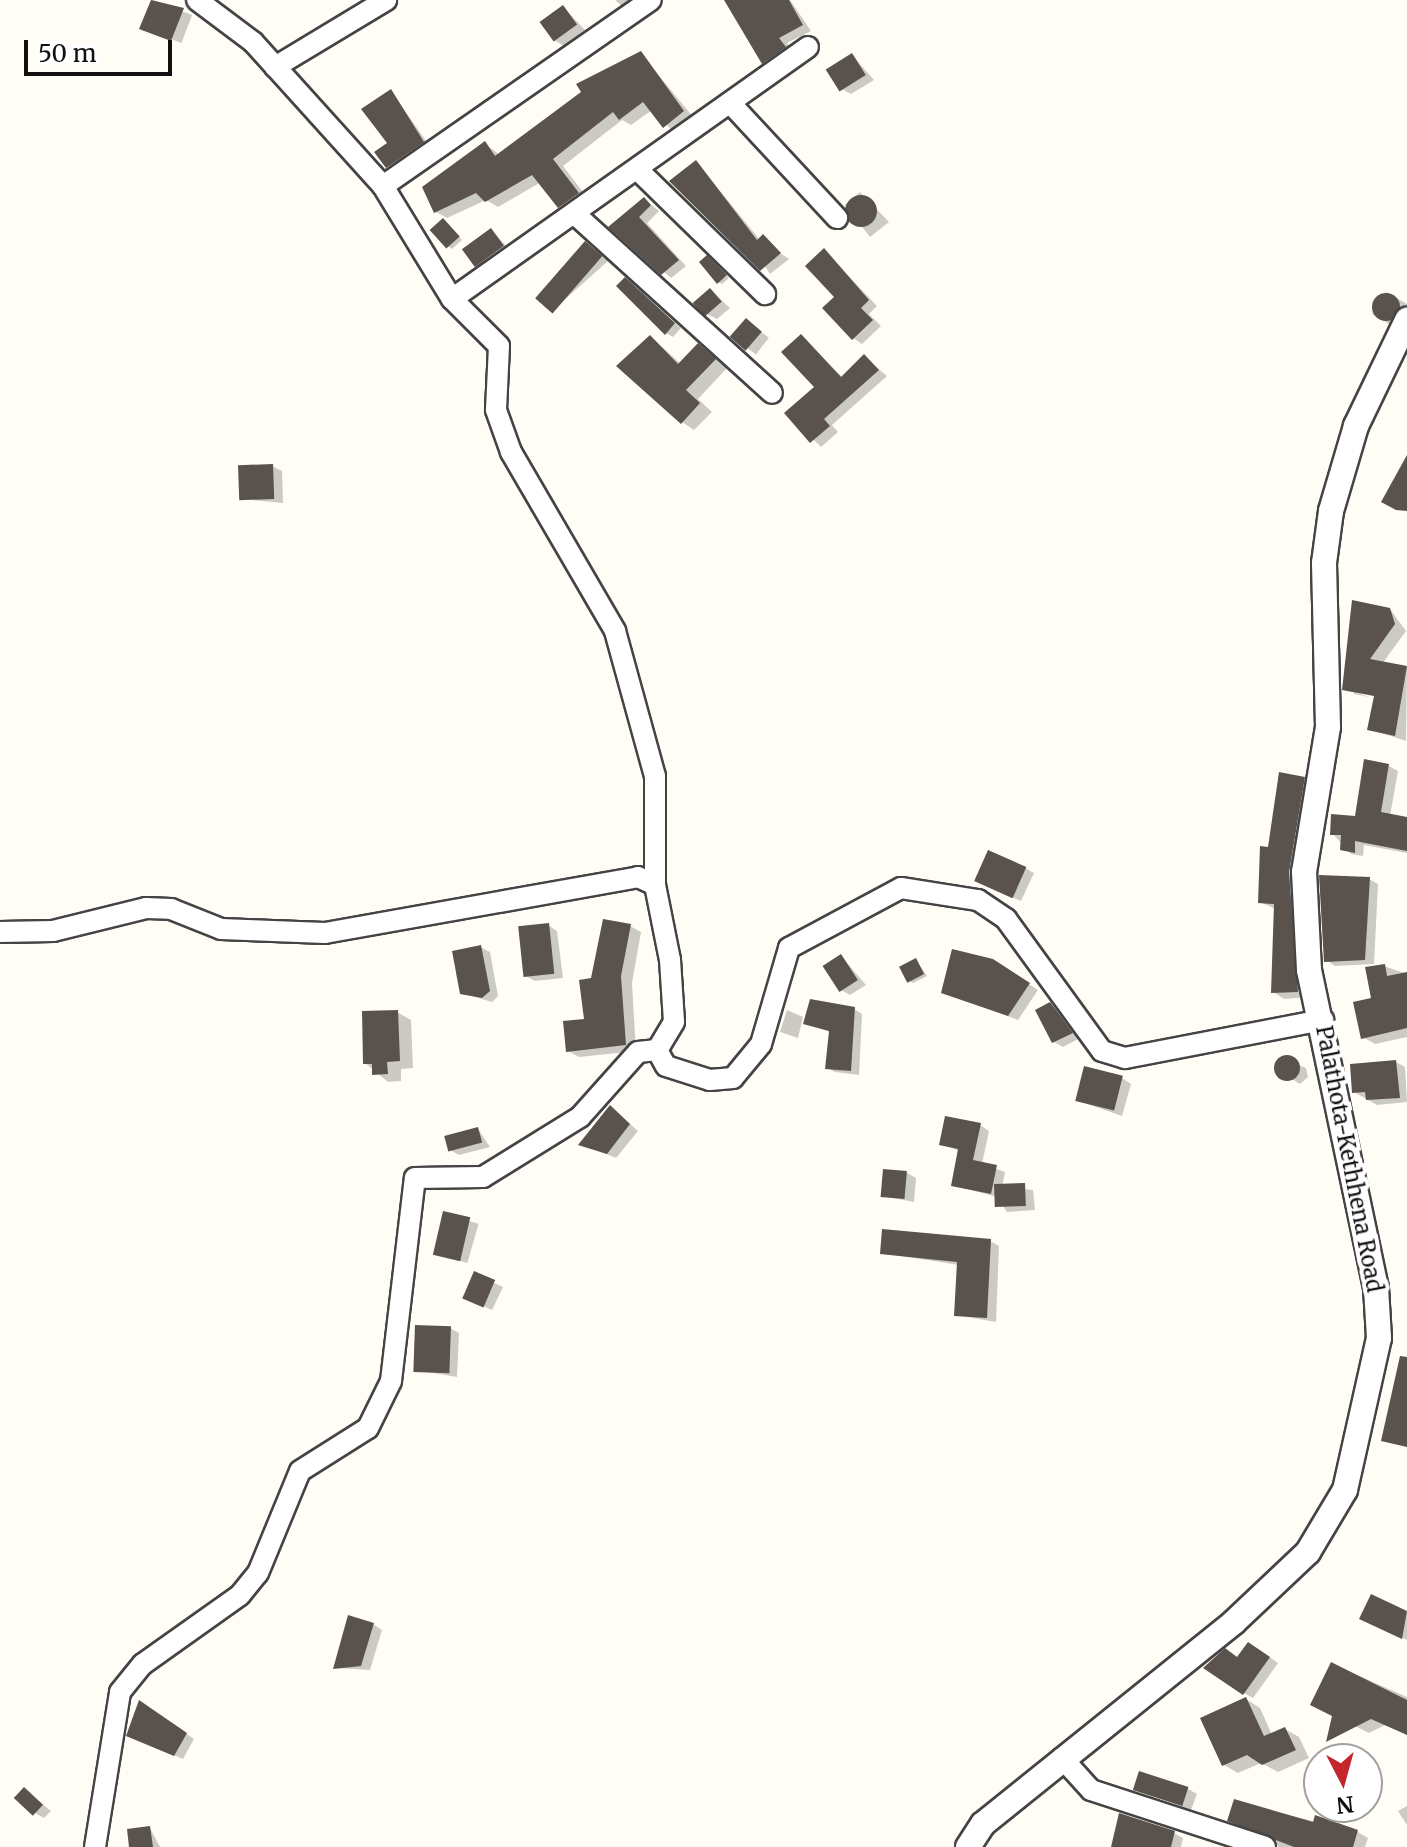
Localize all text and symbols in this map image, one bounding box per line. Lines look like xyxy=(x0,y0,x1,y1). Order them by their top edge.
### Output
scale bar xyxy=(28,24,176,74)
text: 50 m xyxy=(38,38,97,69)
street label: Palathota-Kethhena Road xyxy=(1310,1023,1388,1295)
north arrow xyxy=(1303,1743,1383,1823)
text: N xyxy=(1335,1790,1355,1820)

